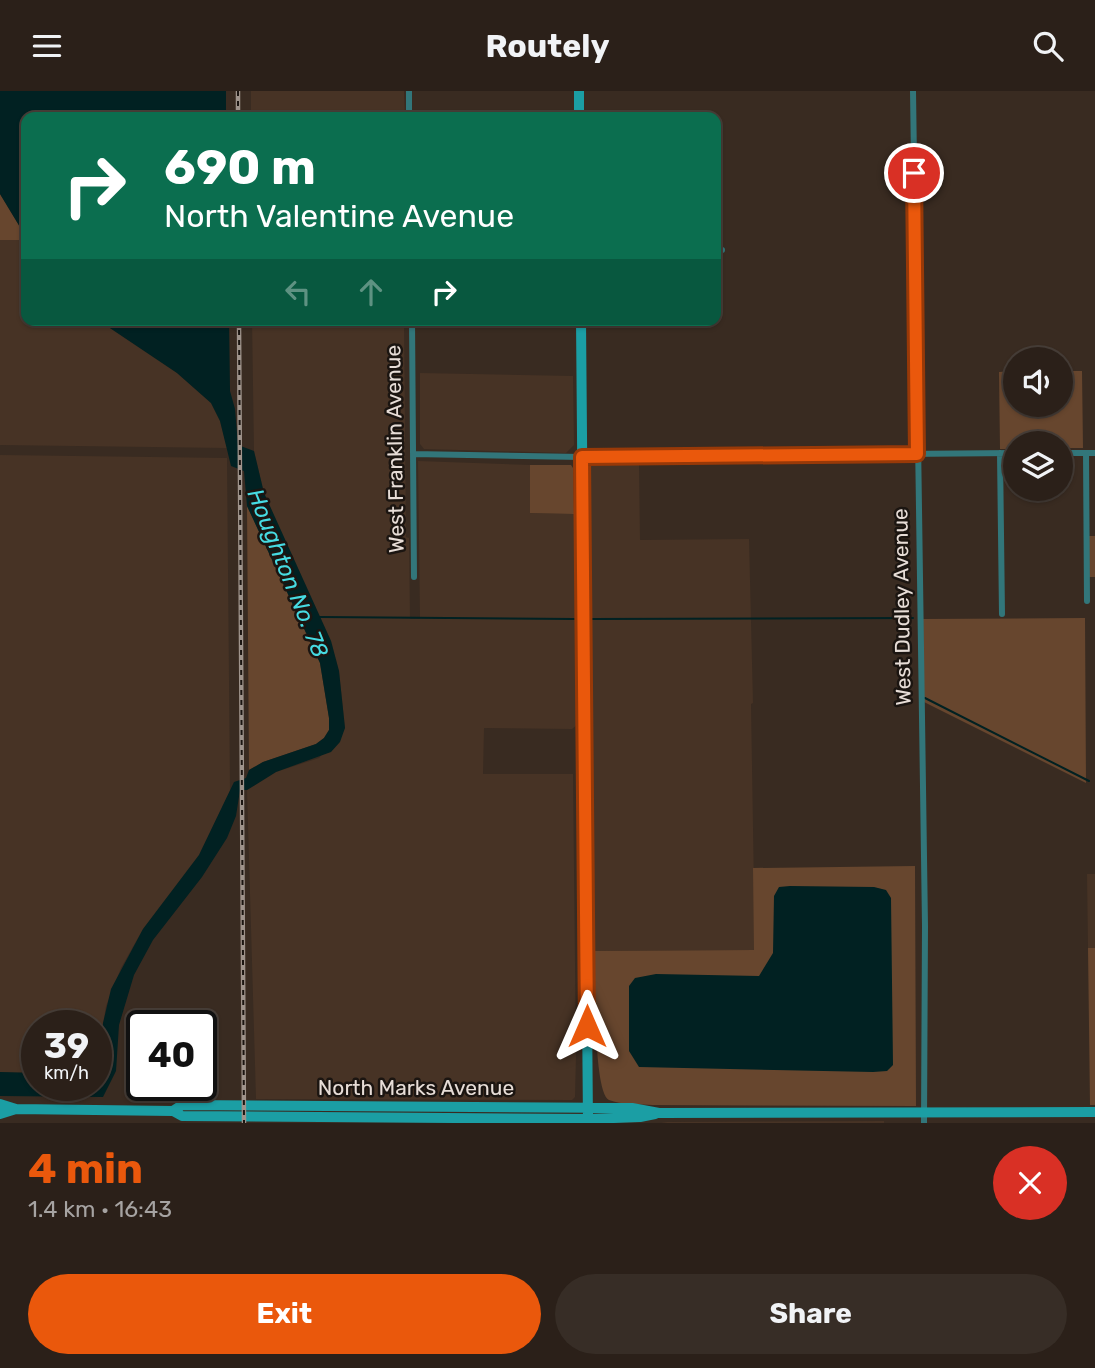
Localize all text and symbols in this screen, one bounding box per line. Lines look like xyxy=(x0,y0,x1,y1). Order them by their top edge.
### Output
icon: menu xyxy=(28,27,66,65)
text: Routely xyxy=(485,27,610,65)
icon: search xyxy=(1029,27,1067,65)
text: 690 m xyxy=(164,138,316,196)
icon: right xyxy=(49,140,140,231)
pin xyxy=(884,143,944,203)
icon: arrive xyxy=(895,154,933,192)
text: North Valentine Avenue xyxy=(164,197,514,235)
icon: left xyxy=(279,273,317,311)
icon: ahead xyxy=(352,273,390,311)
icon: right xyxy=(425,273,463,311)
street label: West Franklin Avenue xyxy=(380,345,409,553)
map controls xyxy=(1003,347,1073,501)
button: sound xyxy=(1003,347,1073,417)
button: layers xyxy=(1003,431,1073,501)
water label: Houghton No. 78 xyxy=(241,485,335,662)
street label: West Dudley Avenue xyxy=(887,508,916,706)
position arrow xyxy=(550,989,624,1063)
speed limit sign: 40 xyxy=(126,1010,217,1101)
text: 39 xyxy=(44,1025,89,1067)
text: km/h xyxy=(44,1062,89,1084)
street label: North Marks Avenue xyxy=(318,1075,514,1100)
text: 4 min xyxy=(28,1144,143,1194)
button: close xyxy=(993,1146,1067,1220)
text: 1.4 km · 16:43 xyxy=(28,1195,172,1223)
button: Exit xyxy=(28,1274,541,1354)
button: Share xyxy=(555,1274,1067,1354)

